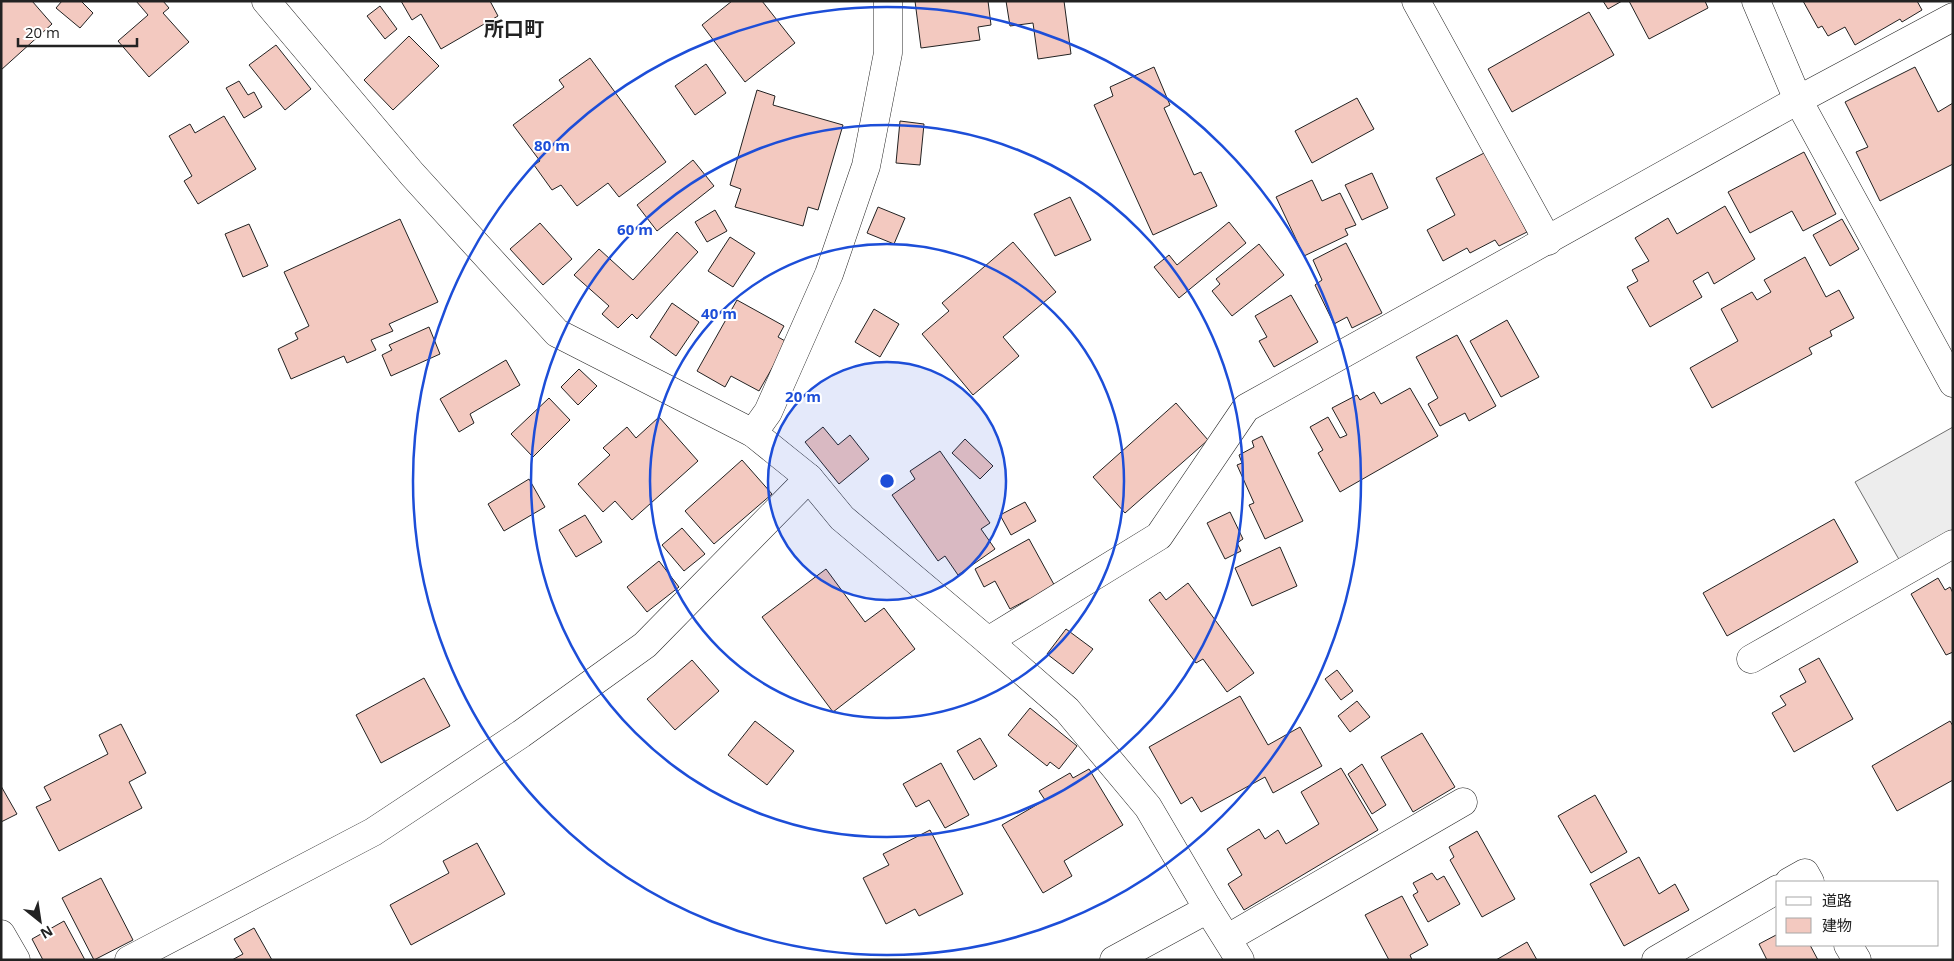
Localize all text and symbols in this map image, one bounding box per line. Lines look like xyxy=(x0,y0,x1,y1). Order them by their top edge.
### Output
scale bar xyxy=(18,15,136,47)
district label: 所口町 xyxy=(484,15,544,42)
text: 20 m xyxy=(25,22,60,42)
text: 80 m xyxy=(534,135,570,155)
text: 60 m xyxy=(617,219,653,239)
text: 40 m xyxy=(701,303,737,323)
text: 20 m xyxy=(785,386,821,406)
centre of rings xyxy=(878,472,896,490)
legend xyxy=(1776,881,1939,946)
text: 道路 xyxy=(1822,890,1852,910)
north arrow xyxy=(15,896,65,946)
text: 建物 xyxy=(1822,915,1852,935)
text: N xyxy=(37,922,56,944)

